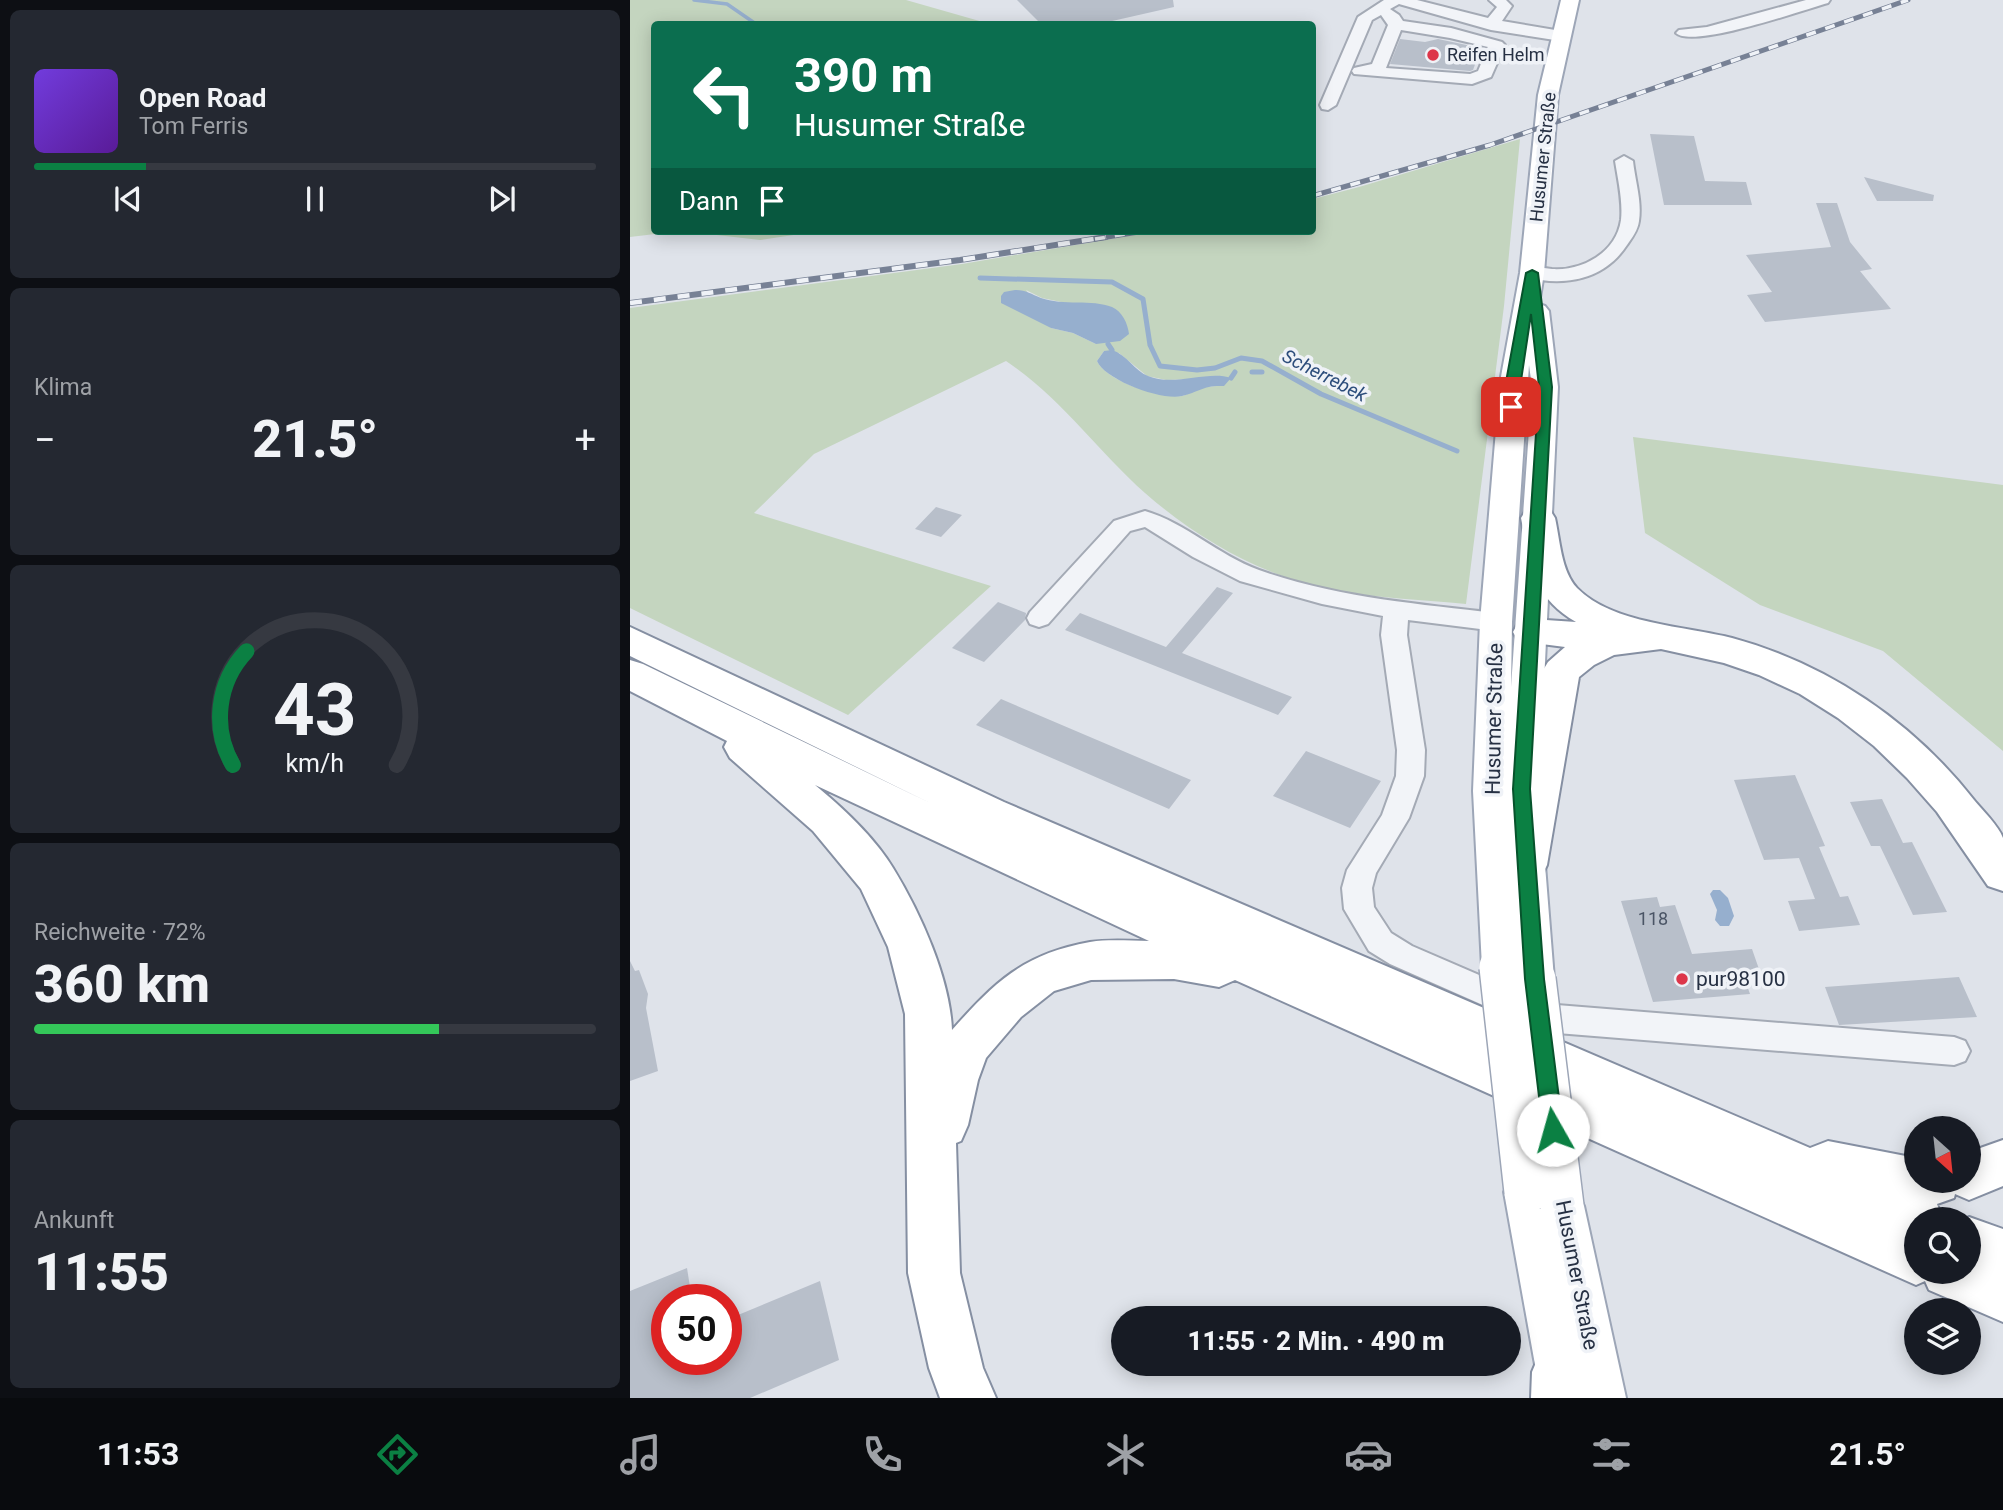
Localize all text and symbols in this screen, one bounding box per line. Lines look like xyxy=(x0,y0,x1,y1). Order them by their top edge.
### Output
place label: Reifen Helm xyxy=(1447,44,1545,65)
text: 390 m xyxy=(794,47,933,104)
marker: Reifen Helm xyxy=(1425,47,1441,63)
icon: left xyxy=(679,49,770,140)
text: Open Road xyxy=(139,83,267,113)
street label: Husumer Straße xyxy=(1525,91,1560,223)
text: Husumer Straße xyxy=(794,106,1026,144)
text: Tom Ferris xyxy=(139,113,248,140)
icon: previous xyxy=(109,180,147,218)
icon: pause xyxy=(296,180,334,218)
icon: next xyxy=(483,180,521,218)
icon: arrive xyxy=(753,182,791,220)
text: Dann xyxy=(679,186,739,216)
water label: Scherrebek xyxy=(1279,344,1372,407)
text: Klima xyxy=(34,374,92,401)
pin xyxy=(1481,377,1541,437)
icon: arrive xyxy=(1492,388,1530,426)
text: 21.5° xyxy=(252,409,378,470)
text: − xyxy=(34,418,56,462)
text: + xyxy=(574,418,596,462)
street label: Husumer Straße xyxy=(1481,643,1507,795)
text: 43 xyxy=(273,667,357,753)
text: km/h xyxy=(286,749,344,778)
house number: 118 xyxy=(1638,908,1668,929)
text: Reichweite · 72% xyxy=(34,919,206,946)
text: 360 km xyxy=(34,954,210,1015)
place label: pur98100 xyxy=(1696,967,1786,991)
marker: pur98100 xyxy=(1674,971,1690,987)
position arrow xyxy=(1516,1093,1590,1167)
north arrow xyxy=(1904,1116,1981,1194)
map controls xyxy=(1904,1116,1981,1375)
street label: Husumer Straße xyxy=(1551,1198,1603,1352)
text: Ankunft xyxy=(34,1207,114,1234)
button: search xyxy=(1904,1207,1981,1284)
text: 11:55 xyxy=(34,1242,169,1303)
speed limit sign: 50 xyxy=(651,1284,742,1375)
button: layers xyxy=(1904,1298,1981,1375)
text: 11:55 · 2 Min. · 490 m xyxy=(1187,1326,1445,1356)
icon: directions xyxy=(373,1430,422,1479)
icon: music xyxy=(616,1430,665,1479)
icon: phone xyxy=(858,1430,907,1479)
icon: climate xyxy=(1101,1430,1150,1479)
icon: car xyxy=(1344,1430,1393,1479)
icon: filters xyxy=(1587,1430,1636,1479)
text: 11:53 xyxy=(97,1435,179,1473)
text: 21.5° xyxy=(1829,1435,1906,1473)

